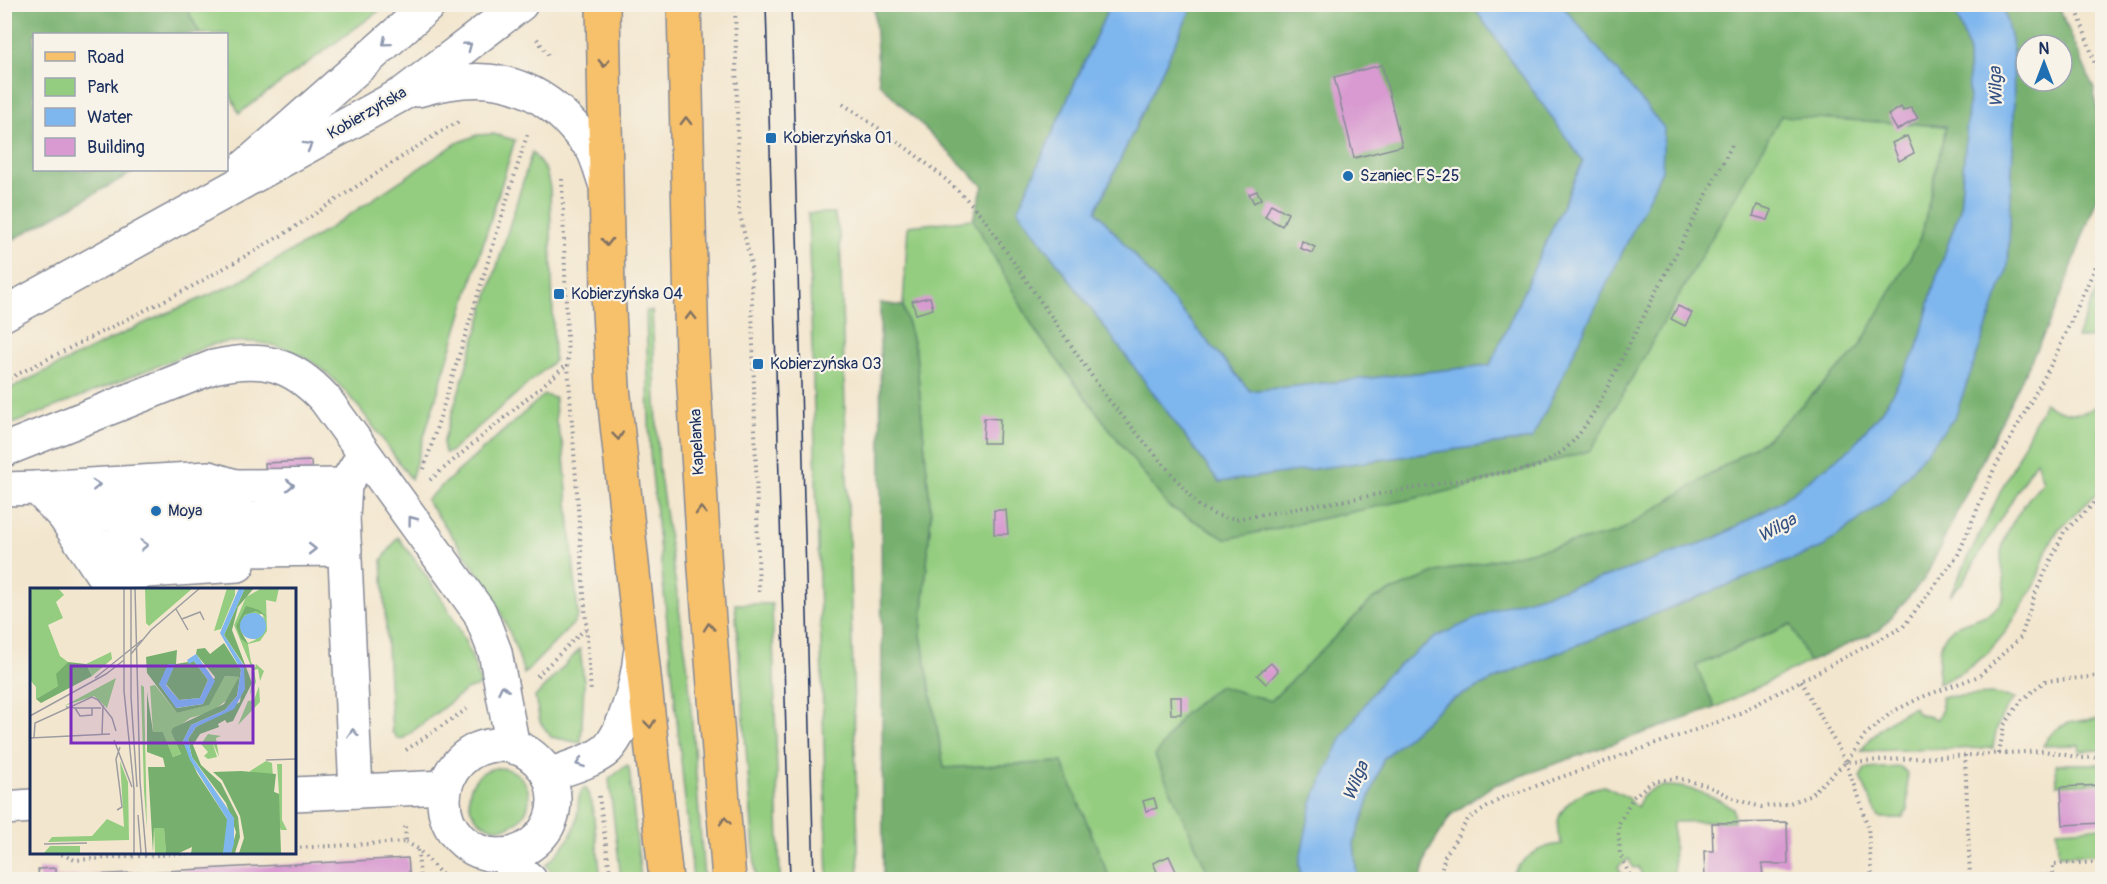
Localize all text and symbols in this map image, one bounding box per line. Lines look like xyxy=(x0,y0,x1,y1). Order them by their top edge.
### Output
legend xyxy=(33,33,228,171)
north arrow xyxy=(2014,33,2074,93)
one-way arrow xyxy=(382,35,393,46)
text: N xyxy=(2039,39,2050,59)
one-way arrow xyxy=(461,42,472,53)
text: Road xyxy=(87,46,124,69)
one-way arrow xyxy=(597,58,610,67)
water label: Wilga xyxy=(1984,65,2008,108)
text: Park xyxy=(87,76,119,99)
street label: Kobierzyńska xyxy=(324,82,410,144)
text: Water xyxy=(87,106,133,129)
one-way arrow xyxy=(680,117,692,126)
place label: Kobierzyńska 01 xyxy=(783,128,892,148)
marker: Kobierzyńska 01 xyxy=(764,131,778,145)
text: Building xyxy=(87,136,145,159)
one-way arrow xyxy=(302,142,313,154)
place label: Szaniec FS-25 xyxy=(1360,166,1459,186)
marker: Szaniec FS-25 xyxy=(1341,169,1355,183)
one-way arrow xyxy=(601,237,613,246)
place label: Kobierzyńska 04 xyxy=(571,284,683,304)
marker: Kobierzyńska 04 xyxy=(552,287,566,301)
one-way arrow xyxy=(685,312,697,321)
place label: Kobierzyńska 03 xyxy=(770,354,882,374)
marker: Kobierzyńska 03 xyxy=(751,357,765,371)
street label: Kapelanka xyxy=(685,408,709,476)
one-way arrow xyxy=(611,432,624,441)
one-way arrow xyxy=(91,478,100,491)
one-way arrow xyxy=(285,479,294,491)
place label: Moya xyxy=(168,501,202,521)
marker: Moya xyxy=(149,504,163,518)
one-way arrow xyxy=(695,506,708,515)
water label: Wilga xyxy=(1754,507,1802,548)
one-way arrow xyxy=(408,516,419,527)
one-way arrow xyxy=(140,539,149,552)
one-way arrow xyxy=(308,543,317,555)
inset map xyxy=(30,588,296,854)
one-way arrow xyxy=(703,622,716,631)
one-way arrow xyxy=(498,684,511,694)
one-way arrow xyxy=(643,719,656,728)
one-way arrow xyxy=(347,728,360,737)
one-way arrow xyxy=(575,756,585,769)
water label: Wilga xyxy=(1338,757,1375,804)
one-way arrow xyxy=(719,817,732,826)

